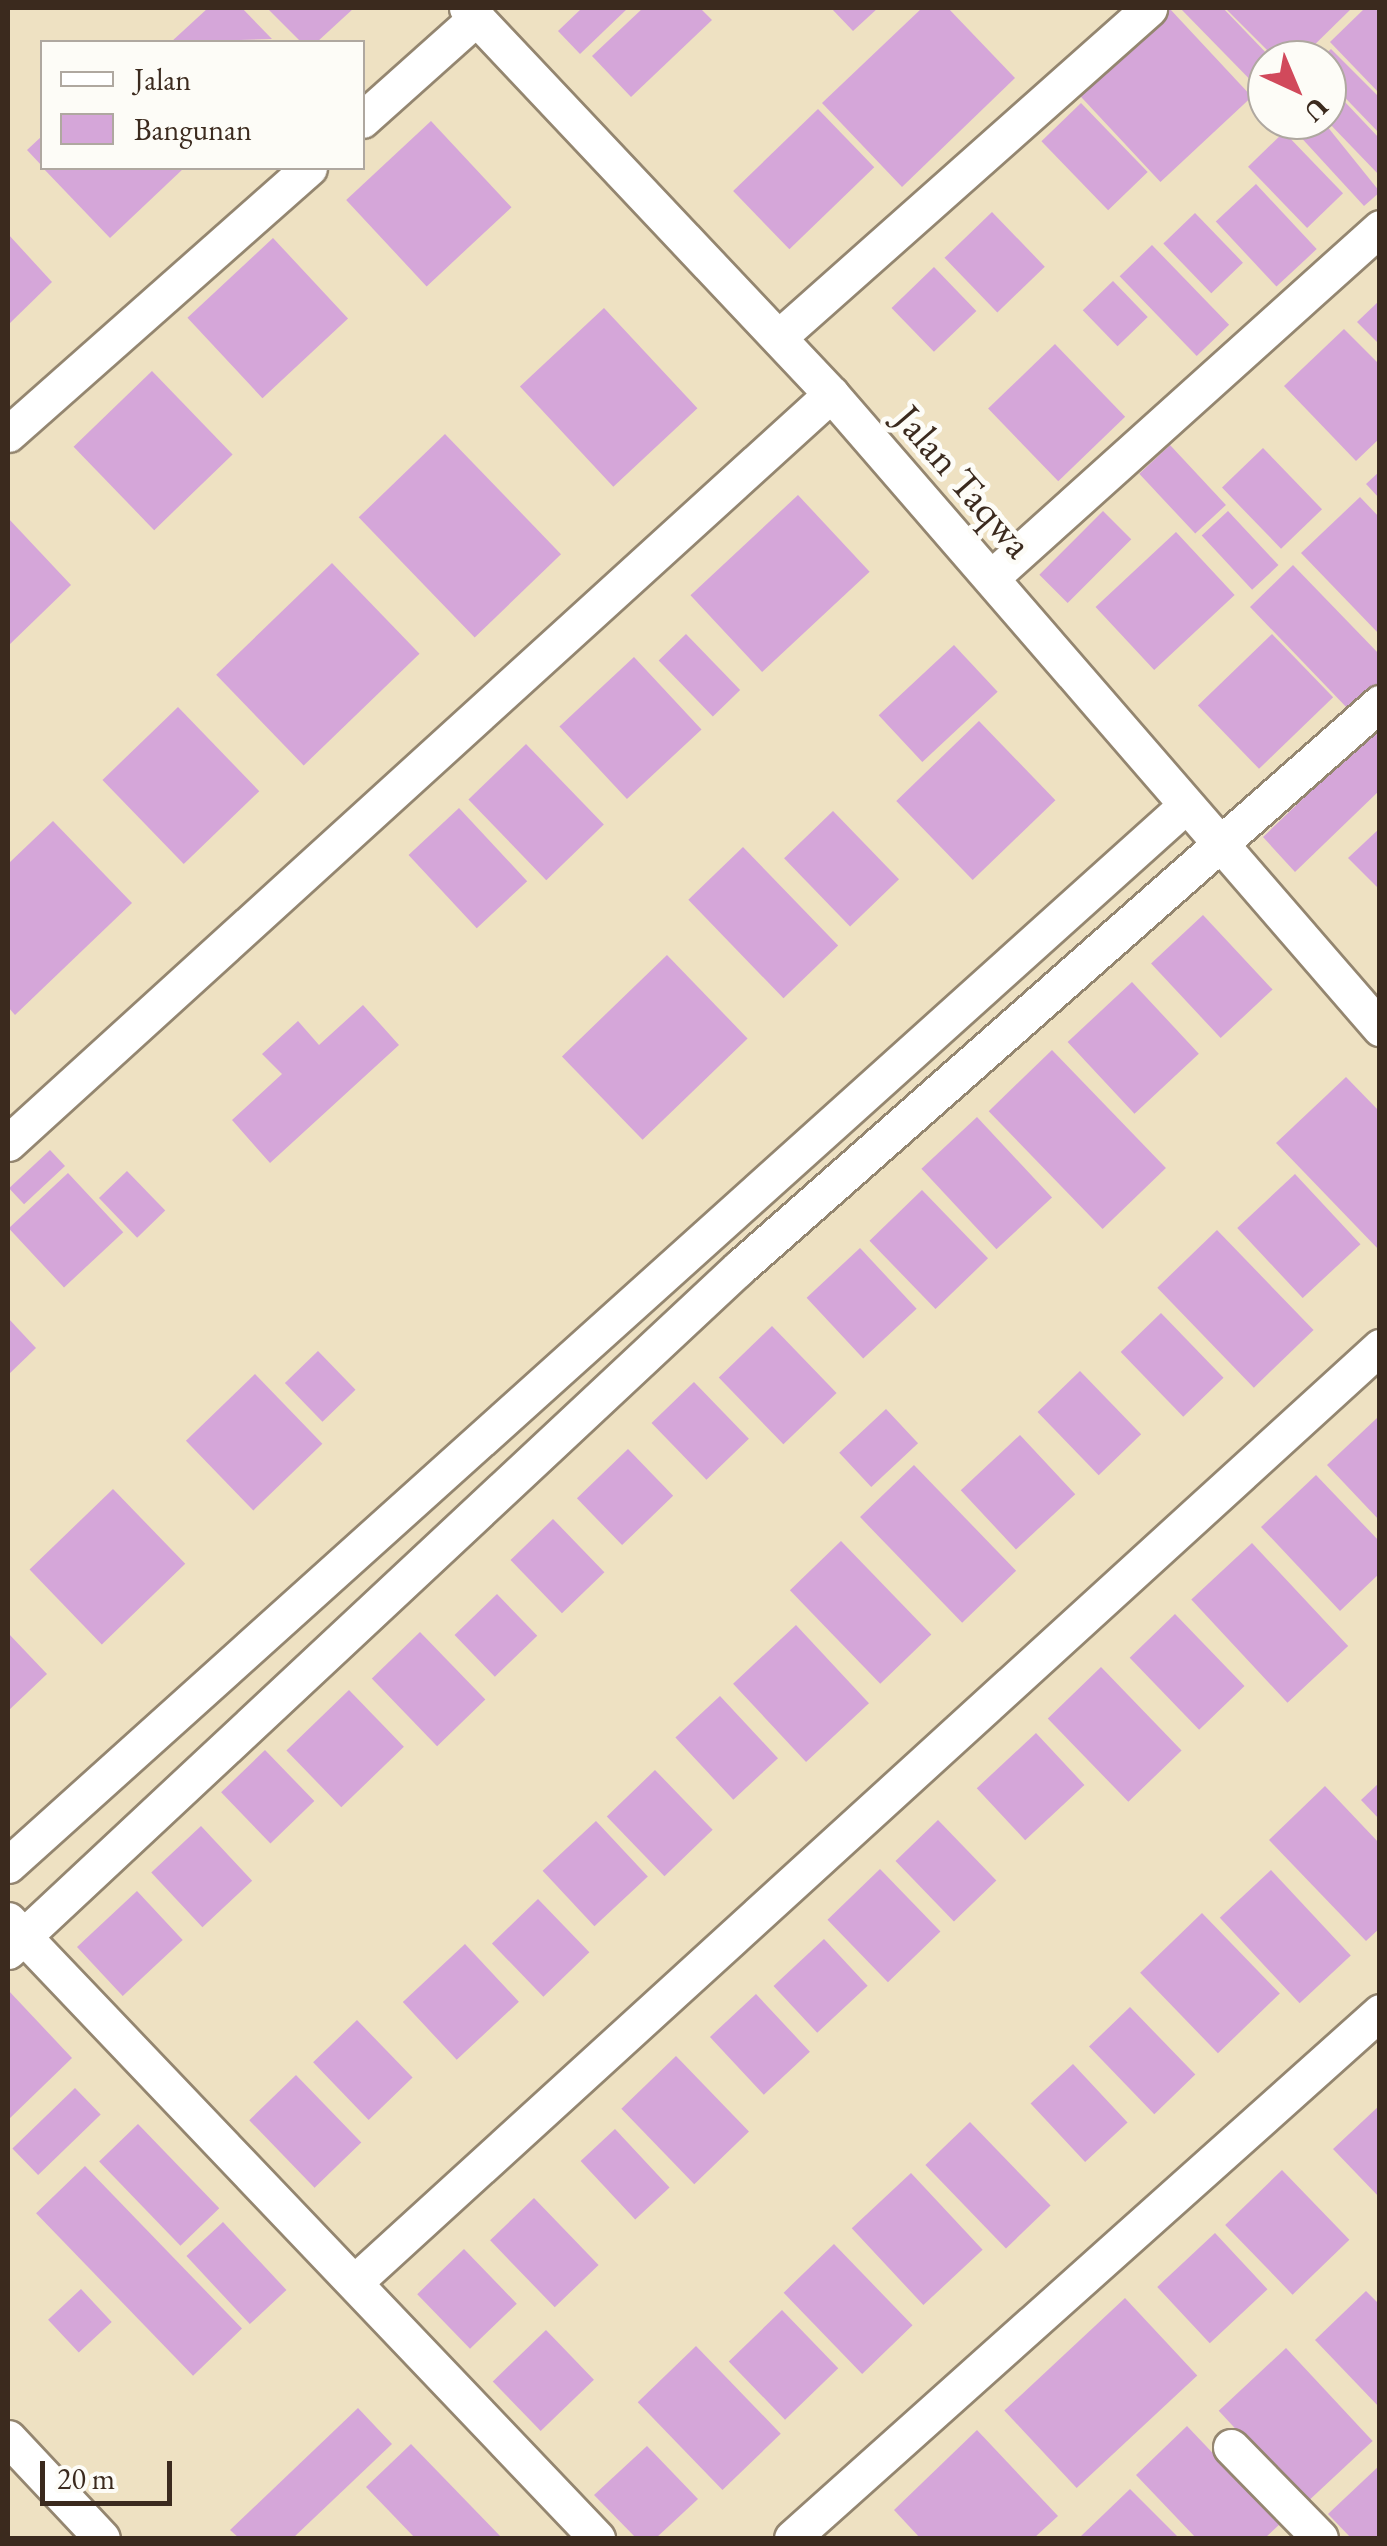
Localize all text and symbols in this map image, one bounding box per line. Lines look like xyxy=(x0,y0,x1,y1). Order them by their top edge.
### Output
legend xyxy=(40,40,365,170)
north arrow xyxy=(1247,40,1347,140)
text: Jalan xyxy=(134,60,191,99)
text: U xyxy=(1296,90,1336,130)
text: Bangunan xyxy=(134,110,252,149)
street label: Jalan Taqwa xyxy=(885,395,1043,567)
scale bar xyxy=(45,2441,178,2503)
text: 20 m xyxy=(57,2459,115,2498)

